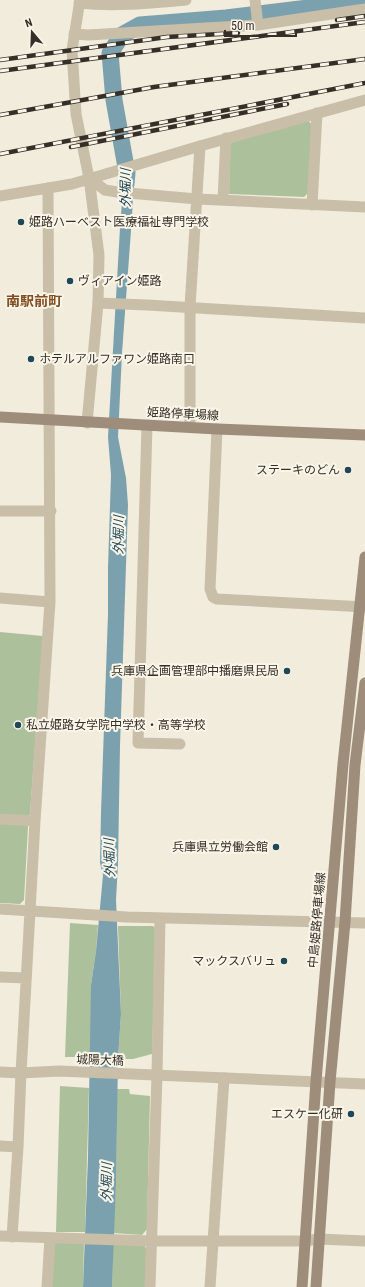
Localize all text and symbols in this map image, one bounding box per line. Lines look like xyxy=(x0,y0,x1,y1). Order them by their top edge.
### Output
north arrow xyxy=(12,12,52,52)
scale bar xyxy=(225,12,296,38)
text: N xyxy=(24,16,34,30)
text: 50 m xyxy=(231,19,255,33)
water label: 外堀川 xyxy=(118,167,133,208)
place label: 姫路ハーベスト医療福祉専門学校 xyxy=(29,215,209,229)
marker: 姫路ハーベスト医療福祉専門学校 xyxy=(16,217,26,227)
place label: ヴィアイン姫路 xyxy=(78,274,161,288)
marker: ヴィアイン姫路 xyxy=(65,276,75,286)
district label: 南駅前町 xyxy=(6,293,62,309)
place label: ホテルアルファワン姫路南口 xyxy=(39,352,195,366)
marker: ホテルアルファワン姫路南口 xyxy=(26,354,36,364)
street label: 姫路停車場線 xyxy=(147,405,219,423)
place label: ステーキのどん xyxy=(256,463,340,477)
marker: ステーキのどん xyxy=(343,465,353,475)
water label: 外堀川 xyxy=(111,513,126,555)
place label: 兵庫県企画管理部中播磨県民局 xyxy=(111,664,279,678)
marker: 兵庫県企画管理部中播磨県民局 xyxy=(282,666,292,676)
place label: 私立姫路女学院中学校・高等学校 xyxy=(26,718,206,732)
marker: 私立姫路女学院中学校・高等学校 xyxy=(13,720,23,730)
water label: 外堀川 xyxy=(101,836,118,878)
place label: 兵庫県立労働会館 xyxy=(172,840,268,854)
marker: 兵庫県立労働会館 xyxy=(271,842,281,852)
street label: 中島姫路停車場線 xyxy=(306,872,328,968)
place label: マックスバリュ xyxy=(192,954,276,968)
marker: マックスバリュ xyxy=(279,956,289,966)
street label: 城陽大橋 xyxy=(76,1052,124,1068)
place label: エスケー化研 xyxy=(271,1107,343,1121)
marker: エスケー化研 xyxy=(346,1109,356,1119)
water label: 外堀川 xyxy=(99,1160,114,1202)

